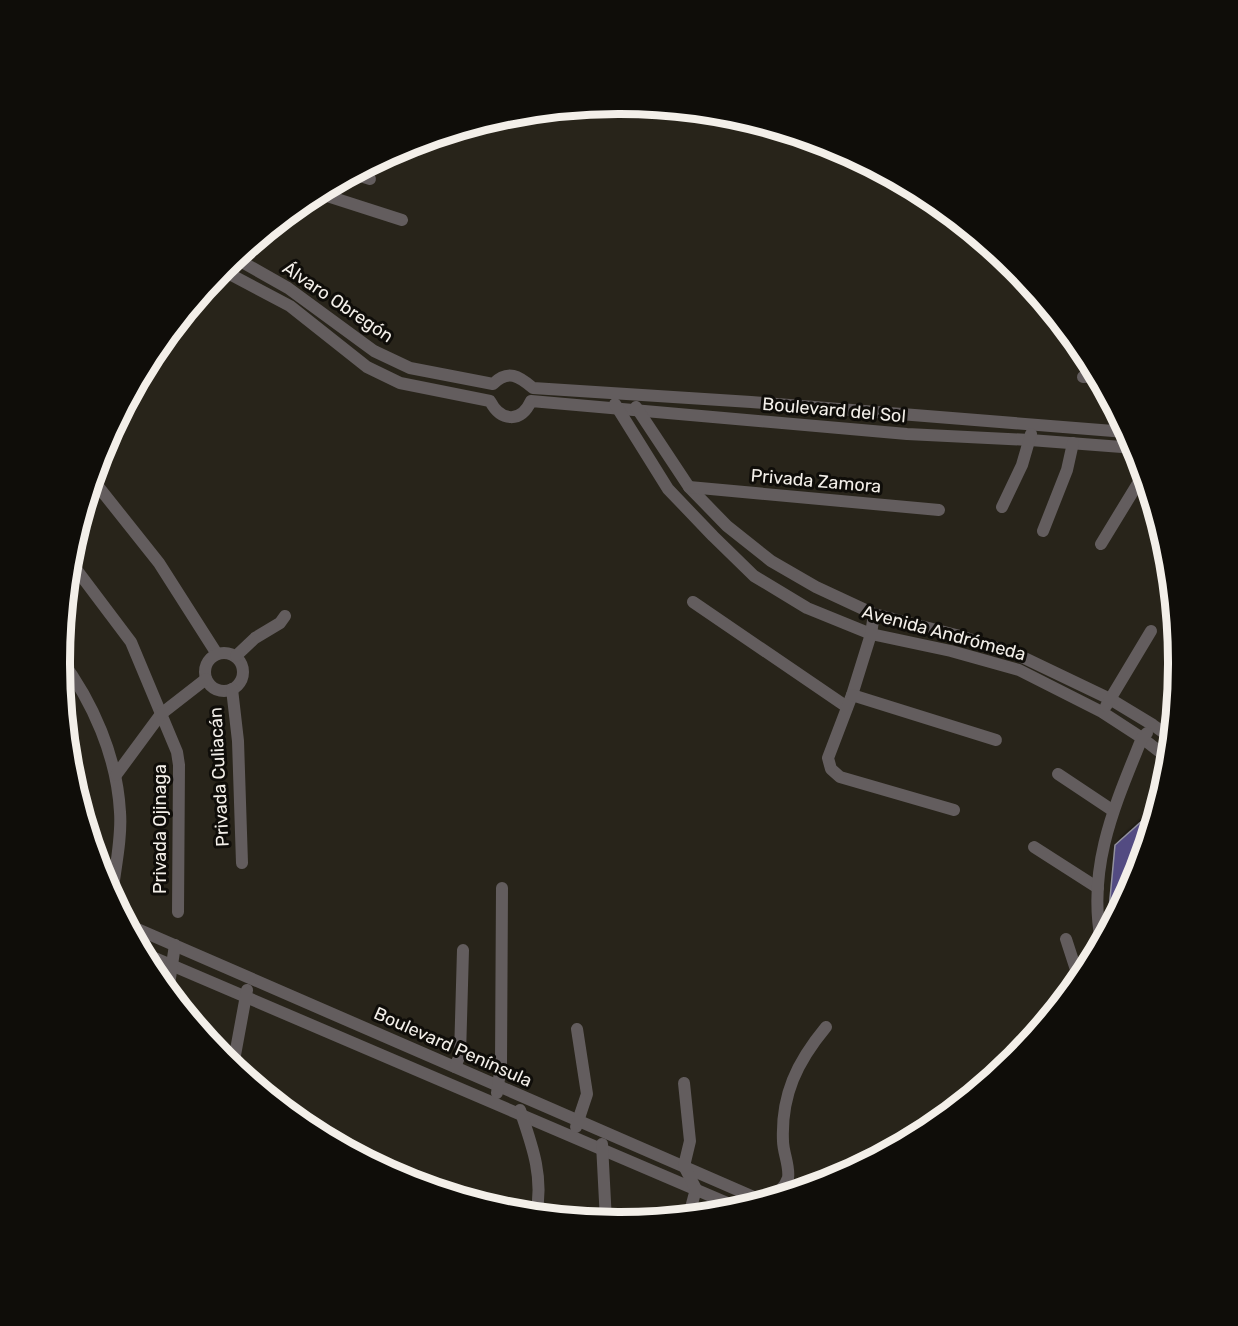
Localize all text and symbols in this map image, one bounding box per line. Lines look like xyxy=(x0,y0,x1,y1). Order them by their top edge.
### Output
street label: Álvaro Obregón xyxy=(278,257,398,347)
street label: Boulevard del Sol xyxy=(761,393,907,427)
street label: Privada Zamora xyxy=(750,464,882,498)
street label: Avenida Andrómeda xyxy=(860,601,1028,665)
street label: Privada Culiacán xyxy=(204,707,234,847)
street label: Privada Ojinaga xyxy=(149,764,171,894)
street label: Boulevard Península xyxy=(371,1002,535,1092)

